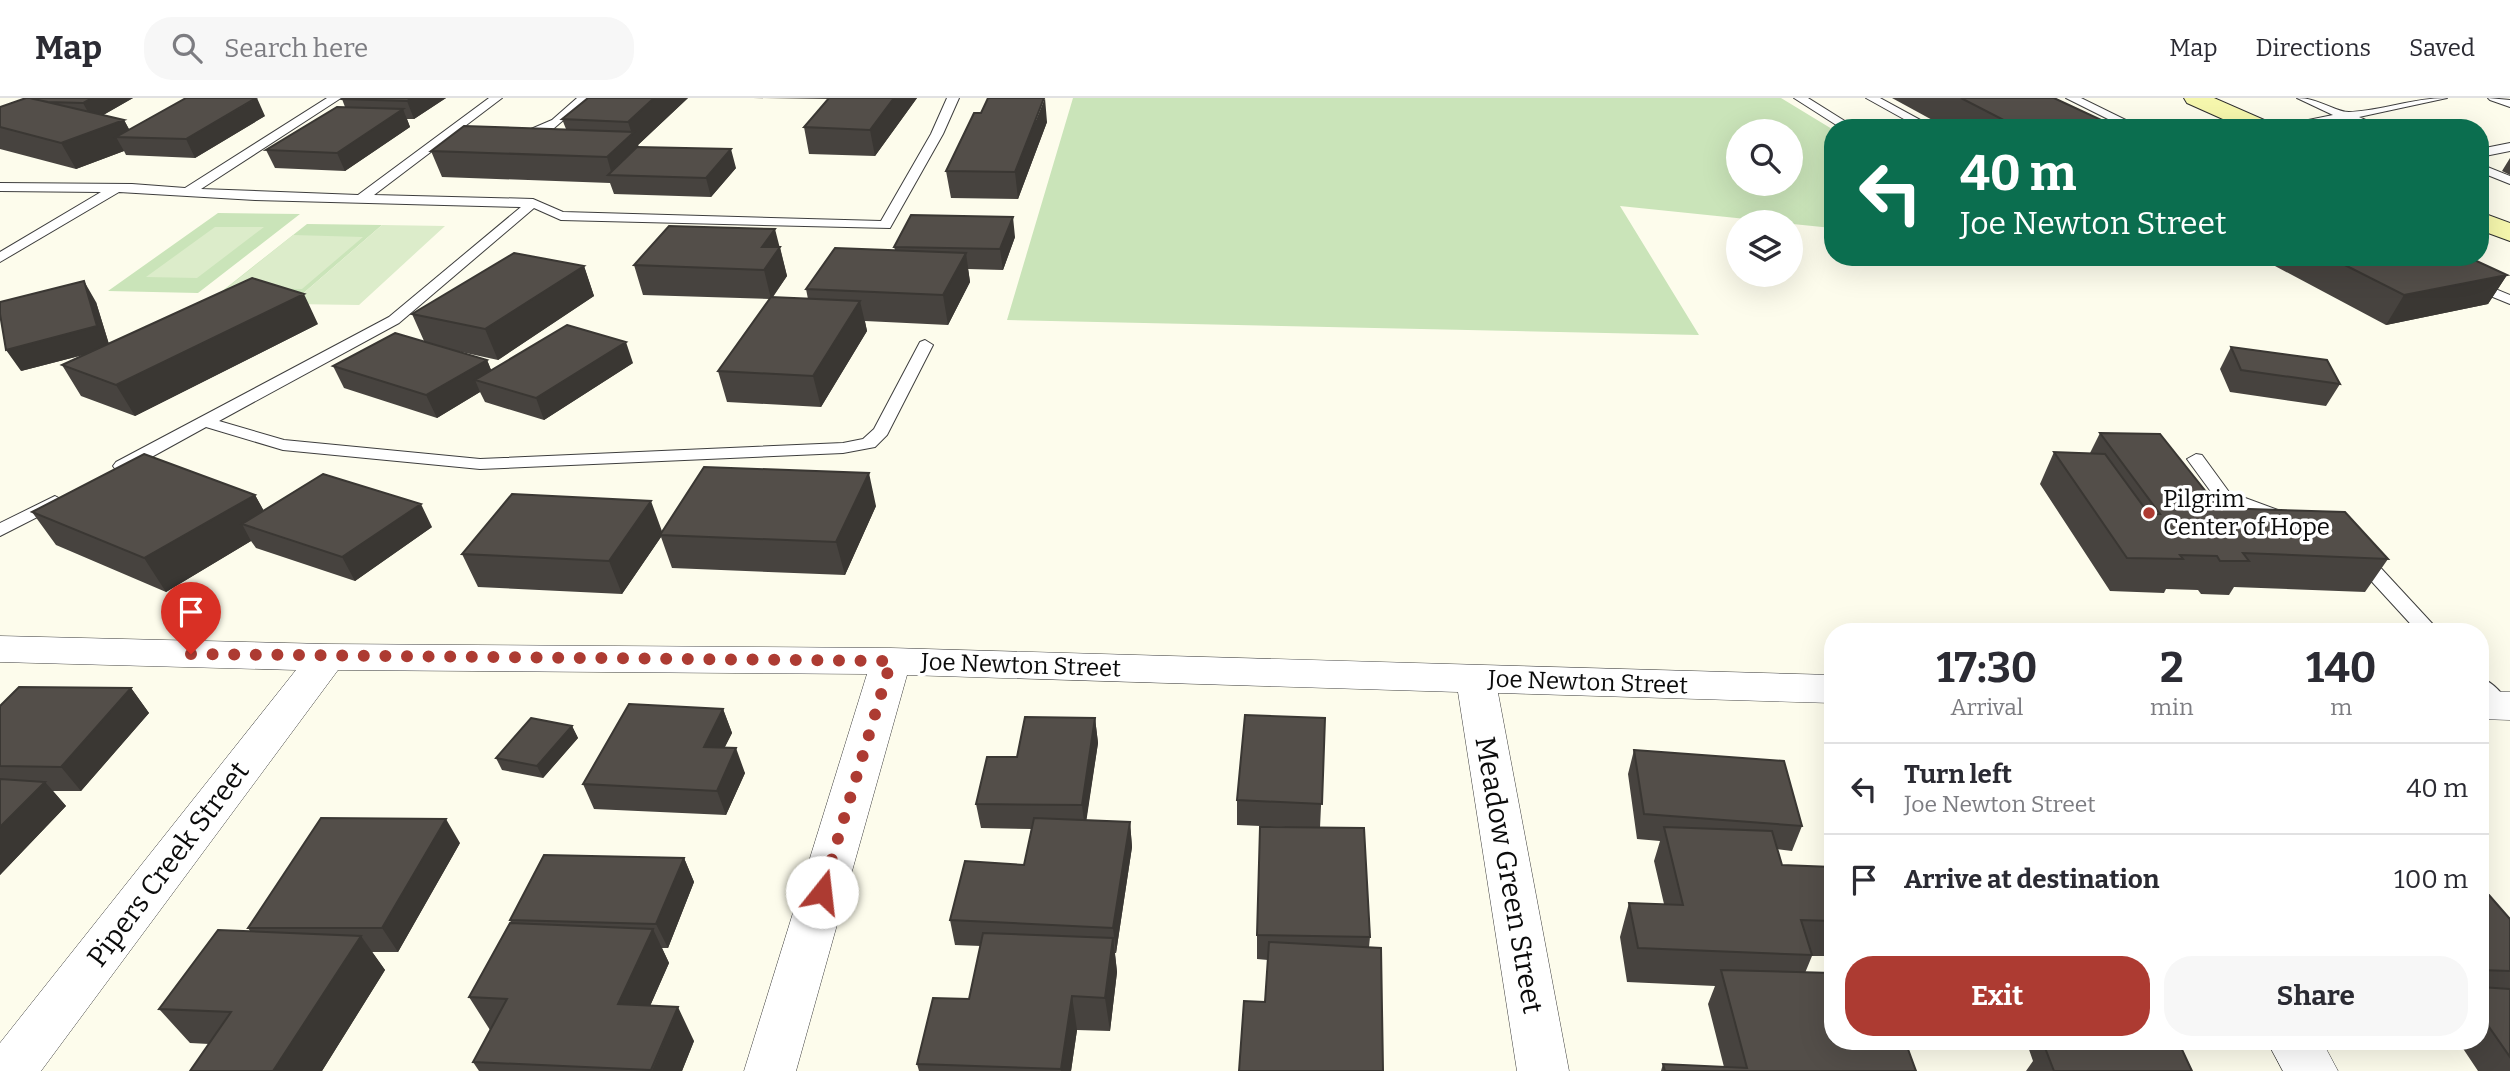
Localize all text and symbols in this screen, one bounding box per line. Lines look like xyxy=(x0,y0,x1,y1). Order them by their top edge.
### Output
search box xyxy=(144,17,634,80)
text: Map xyxy=(35,28,102,68)
icon: search xyxy=(168,29,206,67)
text: Search here xyxy=(224,33,368,64)
text: Map xyxy=(2169,34,2218,62)
text: Directions xyxy=(2256,34,2371,62)
text: Saved xyxy=(2409,34,2475,62)
map controls xyxy=(1726,119,1803,287)
button: search xyxy=(1726,119,1803,196)
text: 40 m xyxy=(1960,144,2077,203)
icon: left xyxy=(1845,147,1936,238)
text: Joe Newton Street xyxy=(1960,204,2227,242)
button: layers xyxy=(1726,210,1803,287)
place label: Pilgrim Center of Hope xyxy=(2163,485,2330,541)
marker: Pilgrim Center of Hope xyxy=(2141,505,2157,521)
pin xyxy=(161,582,221,654)
icon: arrive xyxy=(172,593,210,631)
text: 17:30 xyxy=(1937,643,2038,693)
text: 2 xyxy=(2160,643,2184,693)
text: 140 xyxy=(2306,643,2376,693)
street label: Joe Newton Street xyxy=(920,647,1122,682)
street label: Joe Newton Street xyxy=(1487,664,1689,699)
text: Arrival xyxy=(1951,693,2023,721)
text: min xyxy=(2150,693,2193,721)
text: m xyxy=(2330,693,2352,721)
street label: Meadow Green Street xyxy=(1468,734,1550,1016)
street label: Pipers Creek Street xyxy=(80,755,256,973)
text: Turn left xyxy=(1904,759,2012,790)
icon: left xyxy=(1845,770,1883,808)
text: 40 m xyxy=(2406,773,2468,804)
text: Joe Newton Street xyxy=(1904,790,2096,818)
position arrow xyxy=(785,855,859,929)
icon: arrive xyxy=(1845,861,1883,899)
text: Arrive at destination xyxy=(1904,864,2159,895)
text: 100 m xyxy=(2394,864,2468,895)
button: Exit xyxy=(1845,956,2150,1036)
button: Share xyxy=(2164,956,2468,1036)

